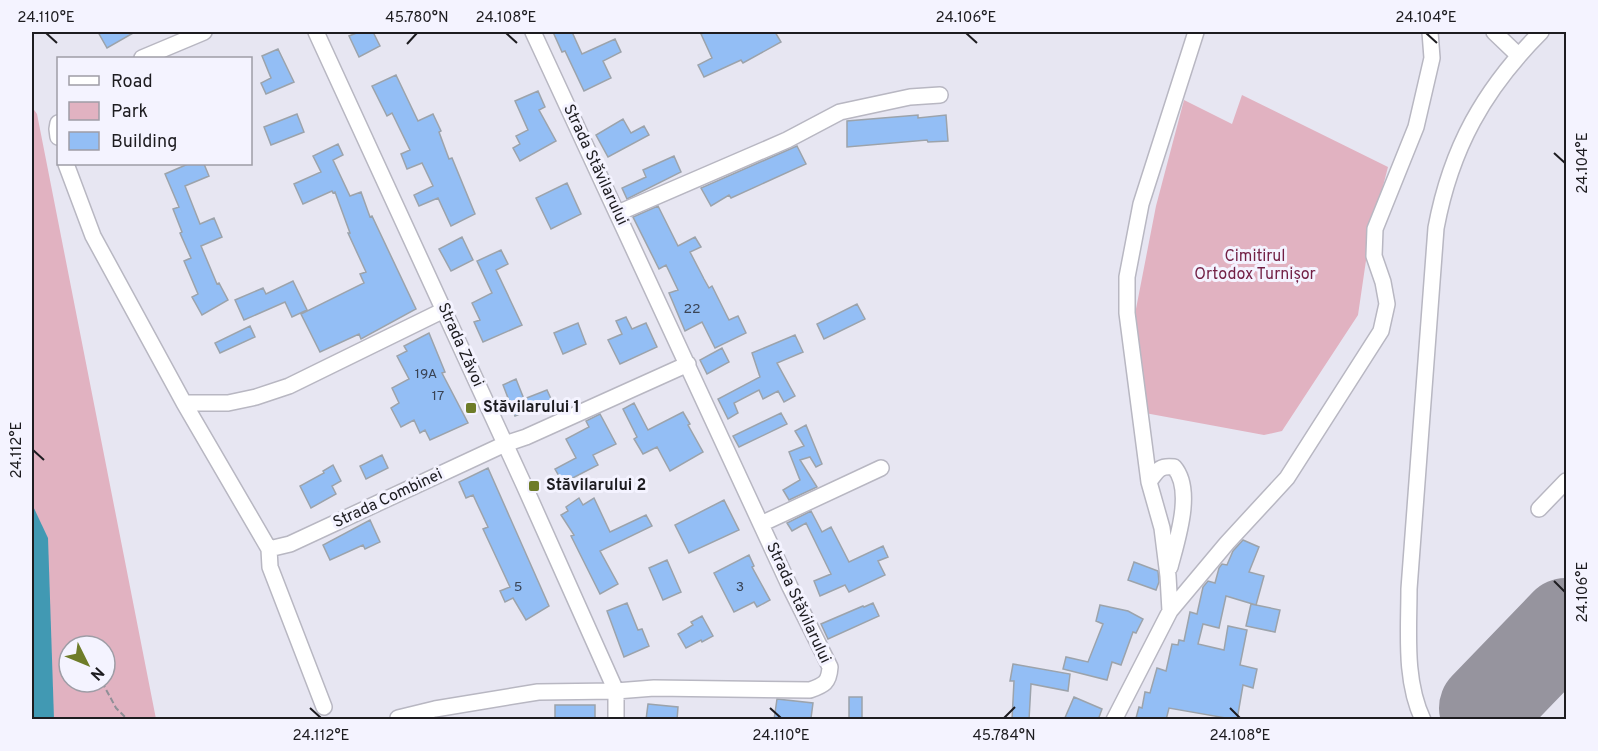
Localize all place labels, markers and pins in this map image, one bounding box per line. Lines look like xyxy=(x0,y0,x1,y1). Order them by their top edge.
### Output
place label: Stăvilarului 1 xyxy=(483,398,580,418)
marker: Stăvilarului 1 xyxy=(464,401,478,415)
place label: Stăvilarului 2 xyxy=(546,476,646,496)
marker: Stăvilarului 2 xyxy=(527,479,541,493)

